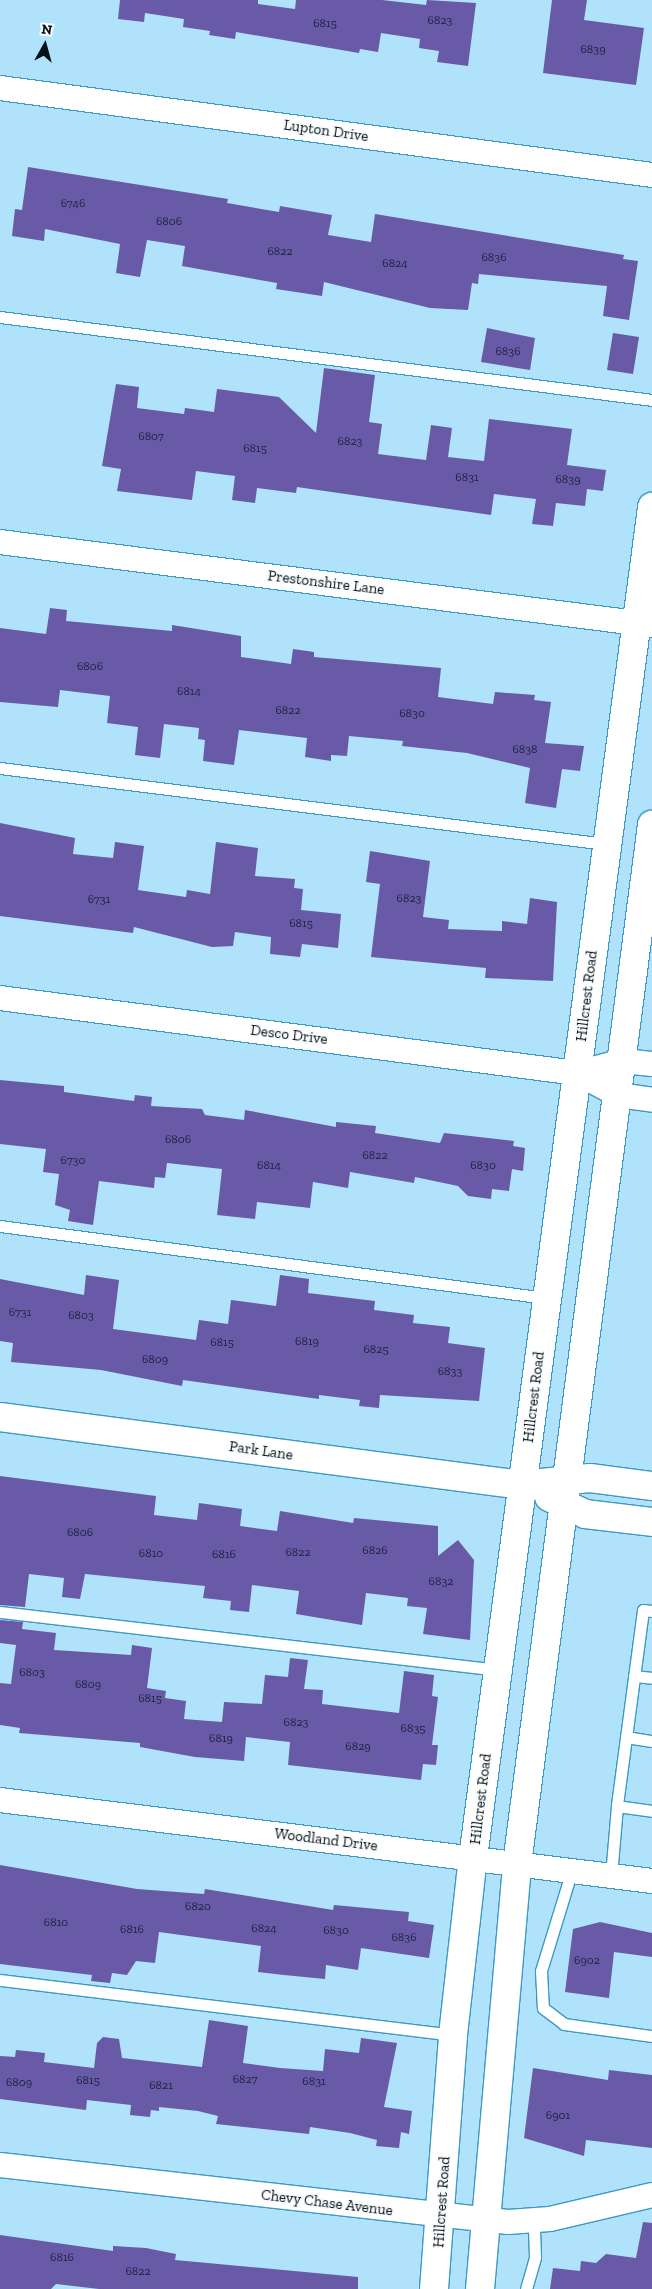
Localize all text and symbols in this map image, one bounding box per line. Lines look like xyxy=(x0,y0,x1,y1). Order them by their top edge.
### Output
house number: 6823 xyxy=(428,14,452,28)
house number: 6815 xyxy=(313,17,337,31)
north arrow xyxy=(20,20,70,70)
text: N xyxy=(41,21,53,39)
house number: 6839 xyxy=(580,43,606,57)
street label: Lupton Drive xyxy=(283,116,369,146)
house number: 6746 xyxy=(61,197,85,211)
house number: 6806 xyxy=(156,215,182,229)
house number: 6822 xyxy=(267,245,293,259)
house number: 6836 xyxy=(481,251,507,265)
house number: 6824 xyxy=(382,257,408,271)
house number: 6836 xyxy=(495,345,521,359)
house number: 6807 xyxy=(138,430,164,444)
house number: 6823 xyxy=(338,435,362,449)
house number: 6815 xyxy=(243,442,267,456)
house number: 6831 xyxy=(455,471,479,485)
house number: 6839 xyxy=(555,473,581,487)
street label: Prestonshire Lane xyxy=(267,567,385,599)
house number: 6806 xyxy=(77,660,103,674)
house number: 6814 xyxy=(177,685,201,699)
house number: 6822 xyxy=(275,704,301,718)
house number: 6830 xyxy=(399,707,425,721)
house number: 6838 xyxy=(512,743,538,757)
house number: 6823 xyxy=(397,892,421,906)
house number: 6731 xyxy=(88,893,110,907)
house number: 6815 xyxy=(289,917,313,931)
street label: Hillcrest Road xyxy=(572,949,602,1043)
street label: Desco Drive xyxy=(249,1021,329,1049)
house number: 6806 xyxy=(165,1133,191,1147)
house number: 6822 xyxy=(362,1149,388,1163)
house number: 6730 xyxy=(61,1154,85,1168)
house number: 6814 xyxy=(257,1159,281,1173)
house number: 6830 xyxy=(470,1159,496,1173)
house number: 6731 xyxy=(9,1306,31,1320)
house number: 6803 xyxy=(68,1309,94,1323)
house number: 6819 xyxy=(295,1335,319,1349)
house number: 6815 xyxy=(210,1336,234,1350)
house number: 6825 xyxy=(363,1343,389,1357)
street label: Hillcrest Road xyxy=(519,1350,549,1444)
house number: 6809 xyxy=(142,1353,168,1367)
house number: 6833 xyxy=(438,1365,462,1379)
street label: Park Lane xyxy=(228,1438,294,1464)
house number: 6806 xyxy=(67,1526,93,1540)
house number: 6826 xyxy=(362,1544,388,1558)
house number: 6822 xyxy=(285,1546,311,1560)
house number: 6810 xyxy=(139,1547,163,1561)
house number: 6816 xyxy=(212,1548,236,1562)
house number: 6832 xyxy=(429,1575,453,1589)
house number: 6803 xyxy=(19,1666,45,1680)
house number: 6809 xyxy=(75,1678,101,1692)
house number: 6815 xyxy=(138,1692,162,1706)
house number: 6823 xyxy=(284,1716,308,1730)
house number: 6835 xyxy=(401,1722,425,1736)
house number: 6819 xyxy=(209,1732,233,1746)
house number: 6829 xyxy=(345,1740,371,1754)
street label: Hillcrest Road xyxy=(466,1752,496,1846)
street label: Woodland Drive xyxy=(273,1825,379,1855)
house number: 6820 xyxy=(185,1900,211,1914)
house number: 6810 xyxy=(44,1916,68,1930)
house number: 6824 xyxy=(251,1922,277,1936)
house number: 6816 xyxy=(120,1923,144,1937)
house number: 6830 xyxy=(323,1924,349,1938)
house number: 6836 xyxy=(391,1931,417,1945)
house number: 6902 xyxy=(574,1954,600,1968)
house number: 6827 xyxy=(233,2073,257,2087)
house number: 6815 xyxy=(76,2074,100,2088)
house number: 6831 xyxy=(302,2075,326,2089)
house number: 6809 xyxy=(6,2076,32,2090)
house number: 6821 xyxy=(149,2079,173,2093)
house number: 6901 xyxy=(546,2109,570,2123)
street label: Hillcrest Road xyxy=(430,2156,454,2248)
street label: Chevy Chase Avenue xyxy=(260,2186,394,2220)
house number: 6816 xyxy=(50,2251,74,2265)
house number: 6822 xyxy=(125,2265,151,2279)

